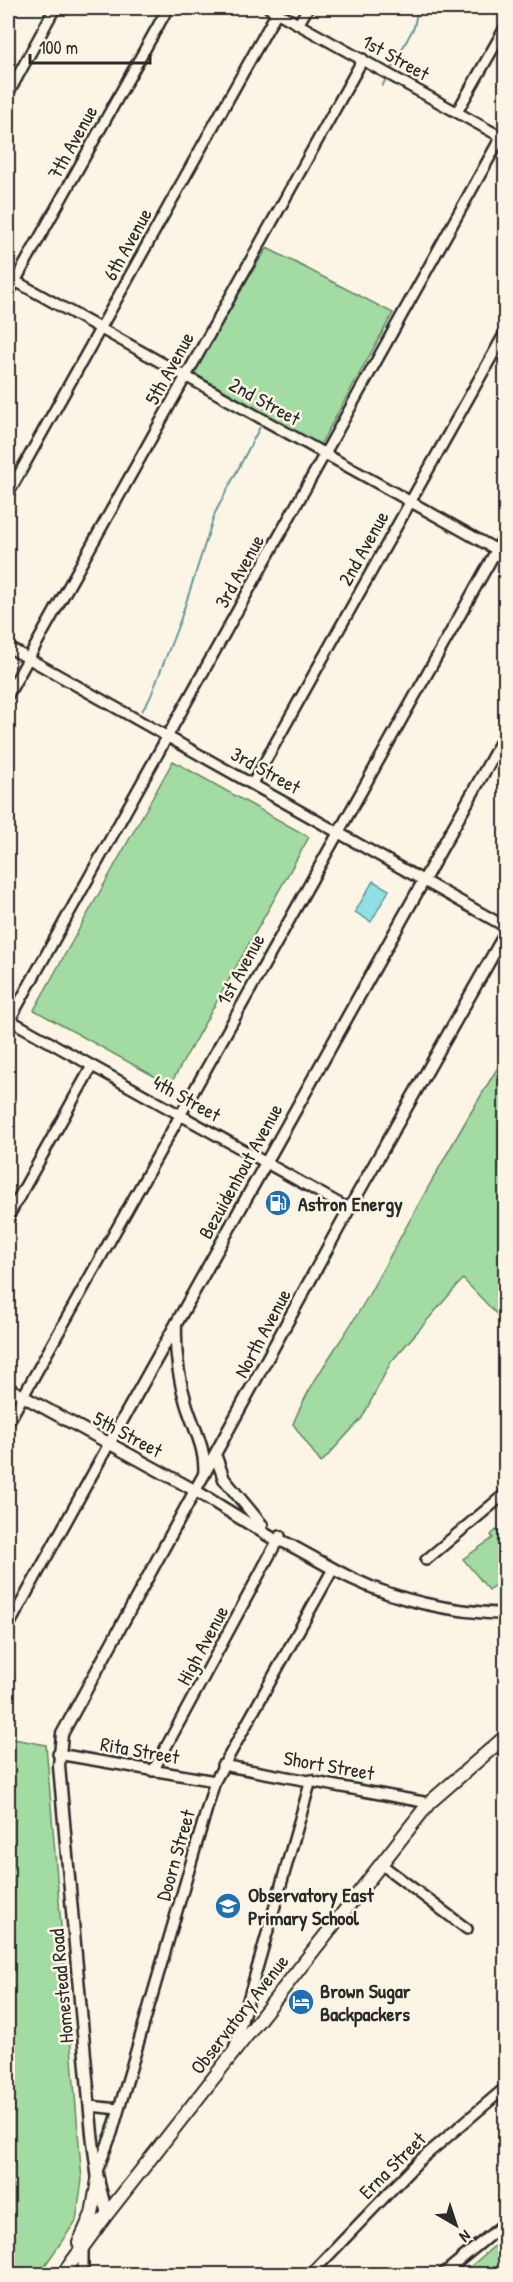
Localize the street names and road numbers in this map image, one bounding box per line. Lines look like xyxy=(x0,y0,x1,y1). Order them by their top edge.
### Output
street label: 1st Street xyxy=(358,27,435,87)
street label: 7th Avenue xyxy=(41,100,103,184)
street label: 6th Avenue xyxy=(96,203,158,285)
street label: 5th Avenue xyxy=(138,327,200,409)
street label: 2nd Street xyxy=(225,370,306,432)
street label: 2nd Avenue xyxy=(331,506,395,590)
street label: 3rd Avenue xyxy=(208,530,270,612)
street label: 3rd Street xyxy=(226,740,307,801)
street label: 1st Avenue xyxy=(209,929,271,1009)
street label: 4th Street xyxy=(148,1068,227,1128)
street label: Bezuidenhout Avenue xyxy=(192,1099,288,1243)
street label: North Avenue xyxy=(227,1284,297,1382)
street label: 5th Street xyxy=(89,1404,168,1464)
street label: High Avenue xyxy=(170,1600,234,1690)
street label: Rita Street xyxy=(99,1730,183,1770)
street label: Short Street xyxy=(282,1744,377,1786)
street label: Doorn Street xyxy=(149,1805,201,1904)
street label: Homestead Road xyxy=(43,1928,79,2044)
street label: Observatory Avenue xyxy=(184,1949,294,2079)
street label: Erna Street xyxy=(353,2125,432,2204)

